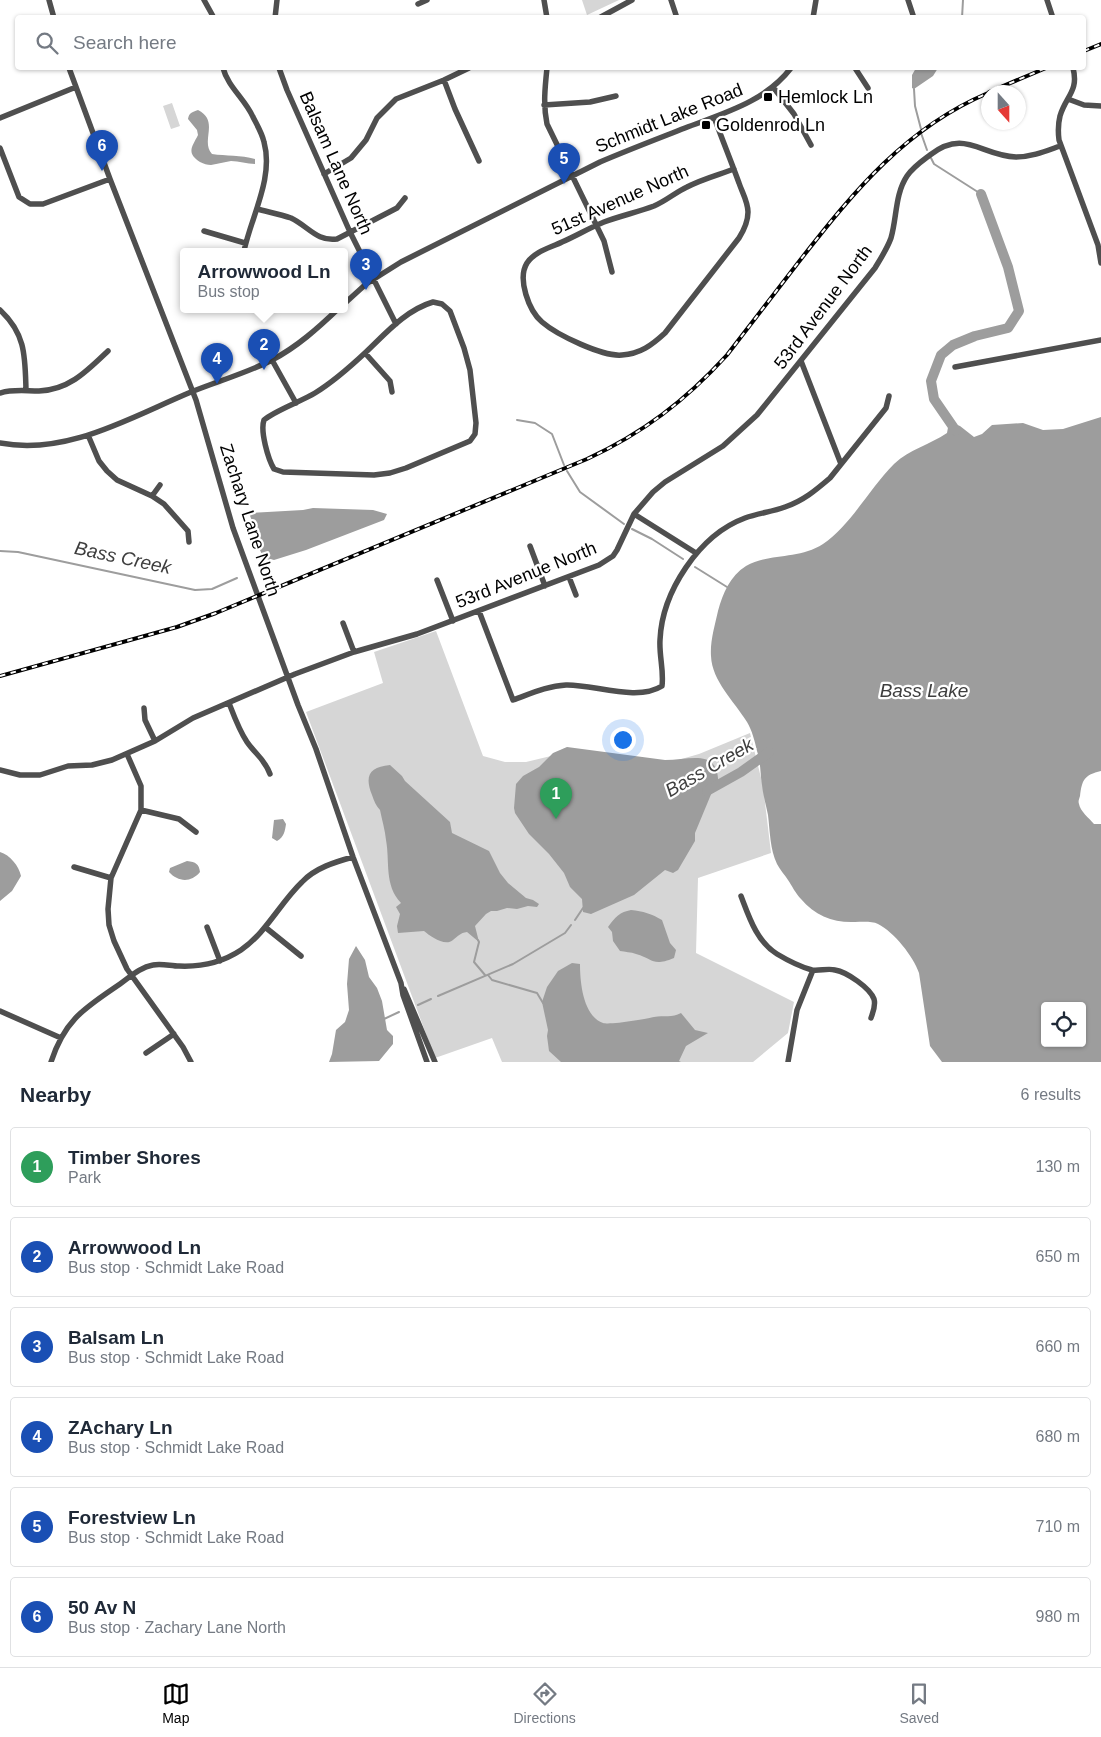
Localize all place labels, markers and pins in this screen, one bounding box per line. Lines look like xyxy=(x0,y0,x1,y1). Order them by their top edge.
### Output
place label: Hemlock Ln xyxy=(778,87,873,107)
marker: Hemlock Ln xyxy=(762,91,774,103)
place label: Goldenrod Ln xyxy=(716,115,825,135)
marker: Goldenrod Ln xyxy=(700,119,712,131)
pin: 6 xyxy=(86,130,118,171)
pin: 5 xyxy=(548,143,580,184)
pin: 3 xyxy=(350,249,382,290)
pin: 2 xyxy=(248,329,280,370)
pin: 4 xyxy=(201,343,233,384)
pin: 1 xyxy=(540,778,572,819)

